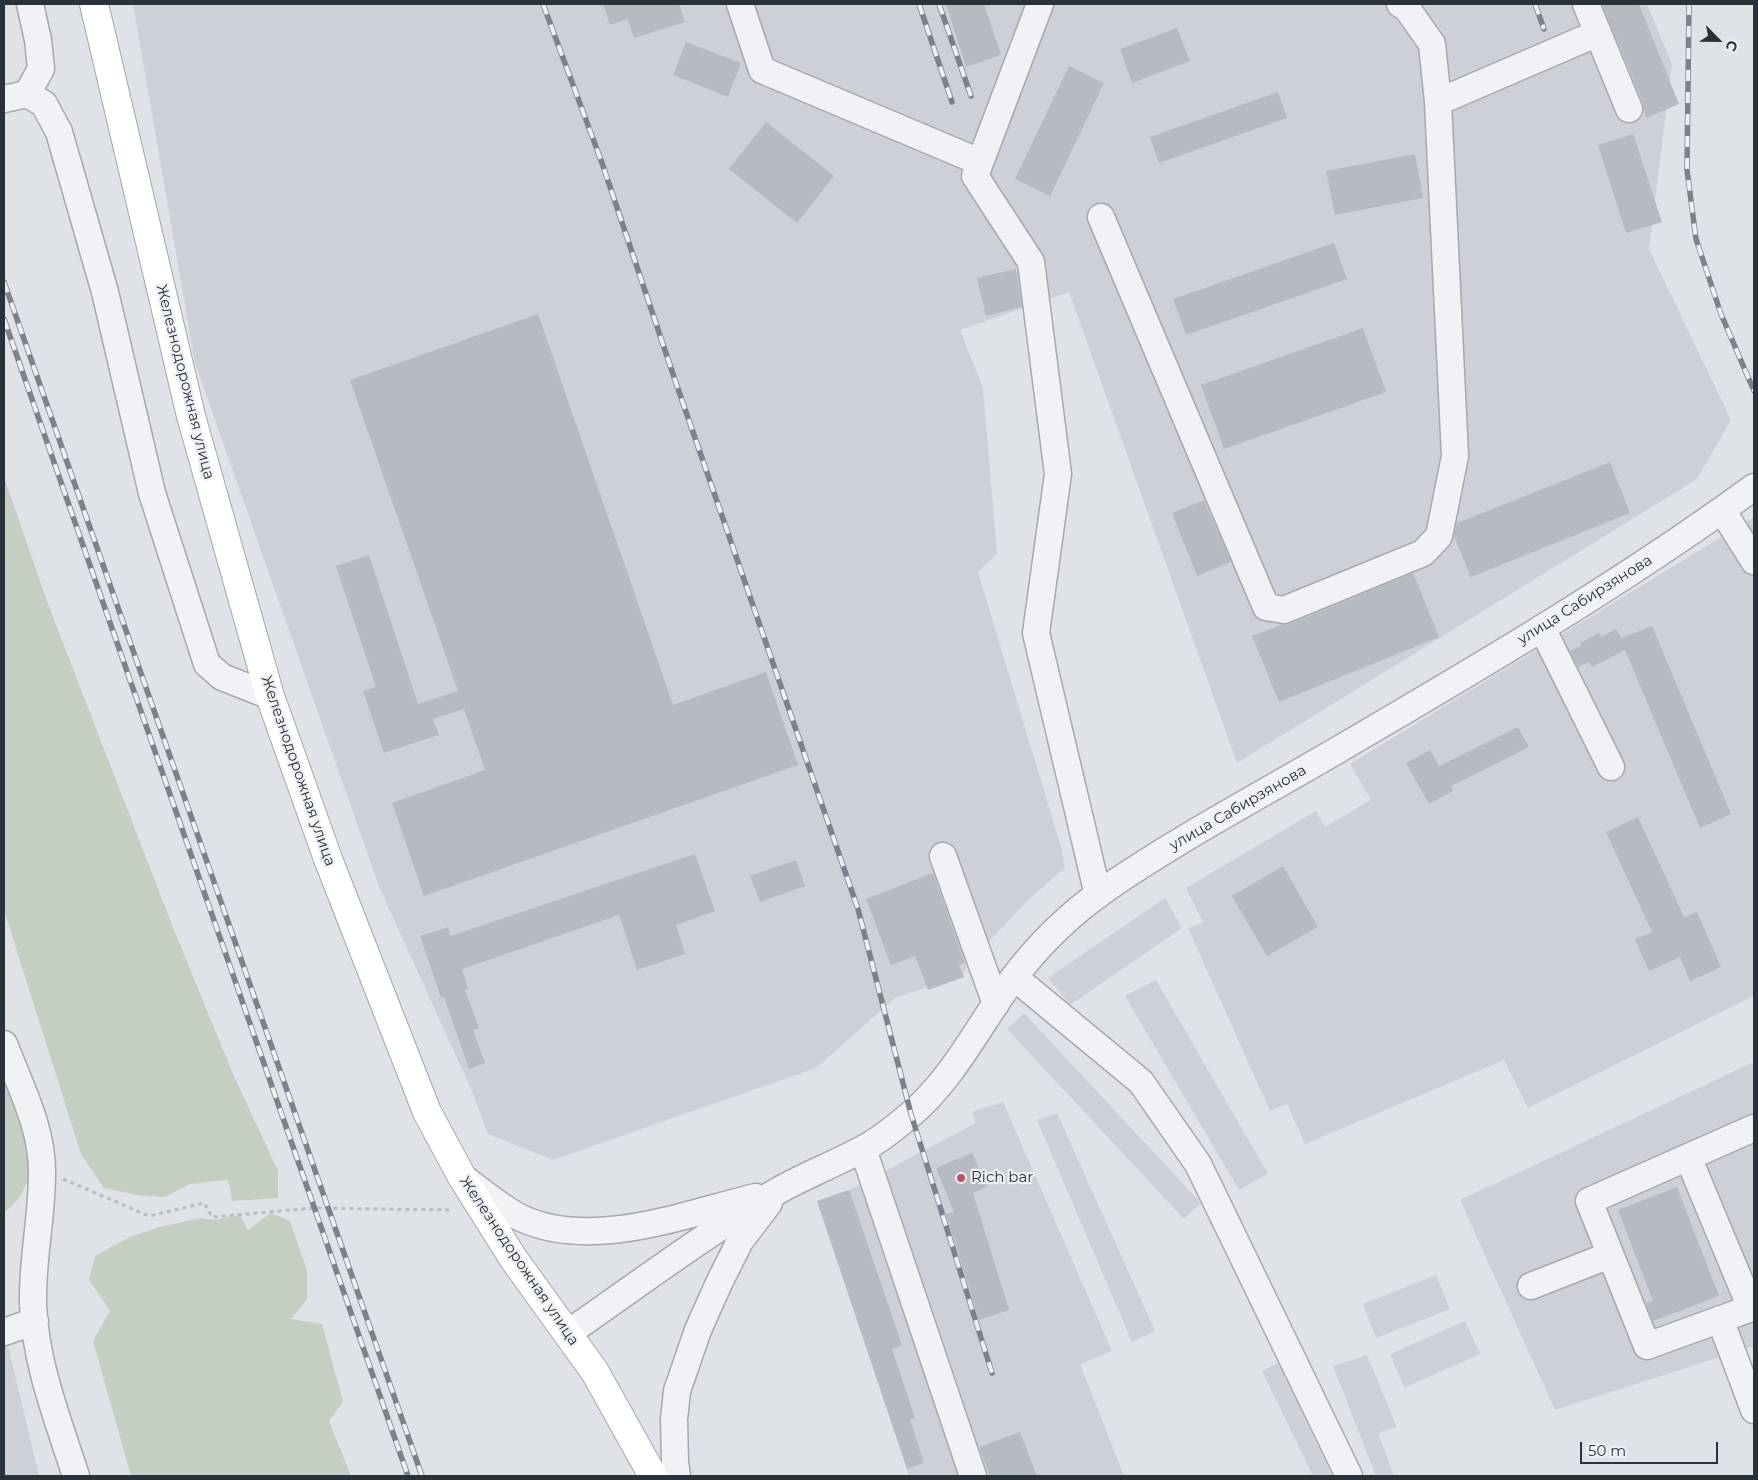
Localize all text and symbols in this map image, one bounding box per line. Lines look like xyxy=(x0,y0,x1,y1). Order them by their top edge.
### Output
north arrow xyxy=(1693,15,1743,65)
text: С xyxy=(1722,38,1742,54)
street label: Железнодорожная улица xyxy=(152,283,218,481)
street label: улица Сабирзянова xyxy=(1514,551,1656,649)
street label: Железнодорожная улица xyxy=(257,673,339,869)
street label: улица Сабирзянова xyxy=(1166,761,1310,855)
place label: Rich bar xyxy=(971,1169,1033,1187)
marker: Rich bar xyxy=(955,1172,967,1184)
street label: Железнодорожная улица xyxy=(456,1173,582,1349)
scale bar xyxy=(1583,1432,1720,1464)
text: 50 m xyxy=(1588,1441,1626,1460)

